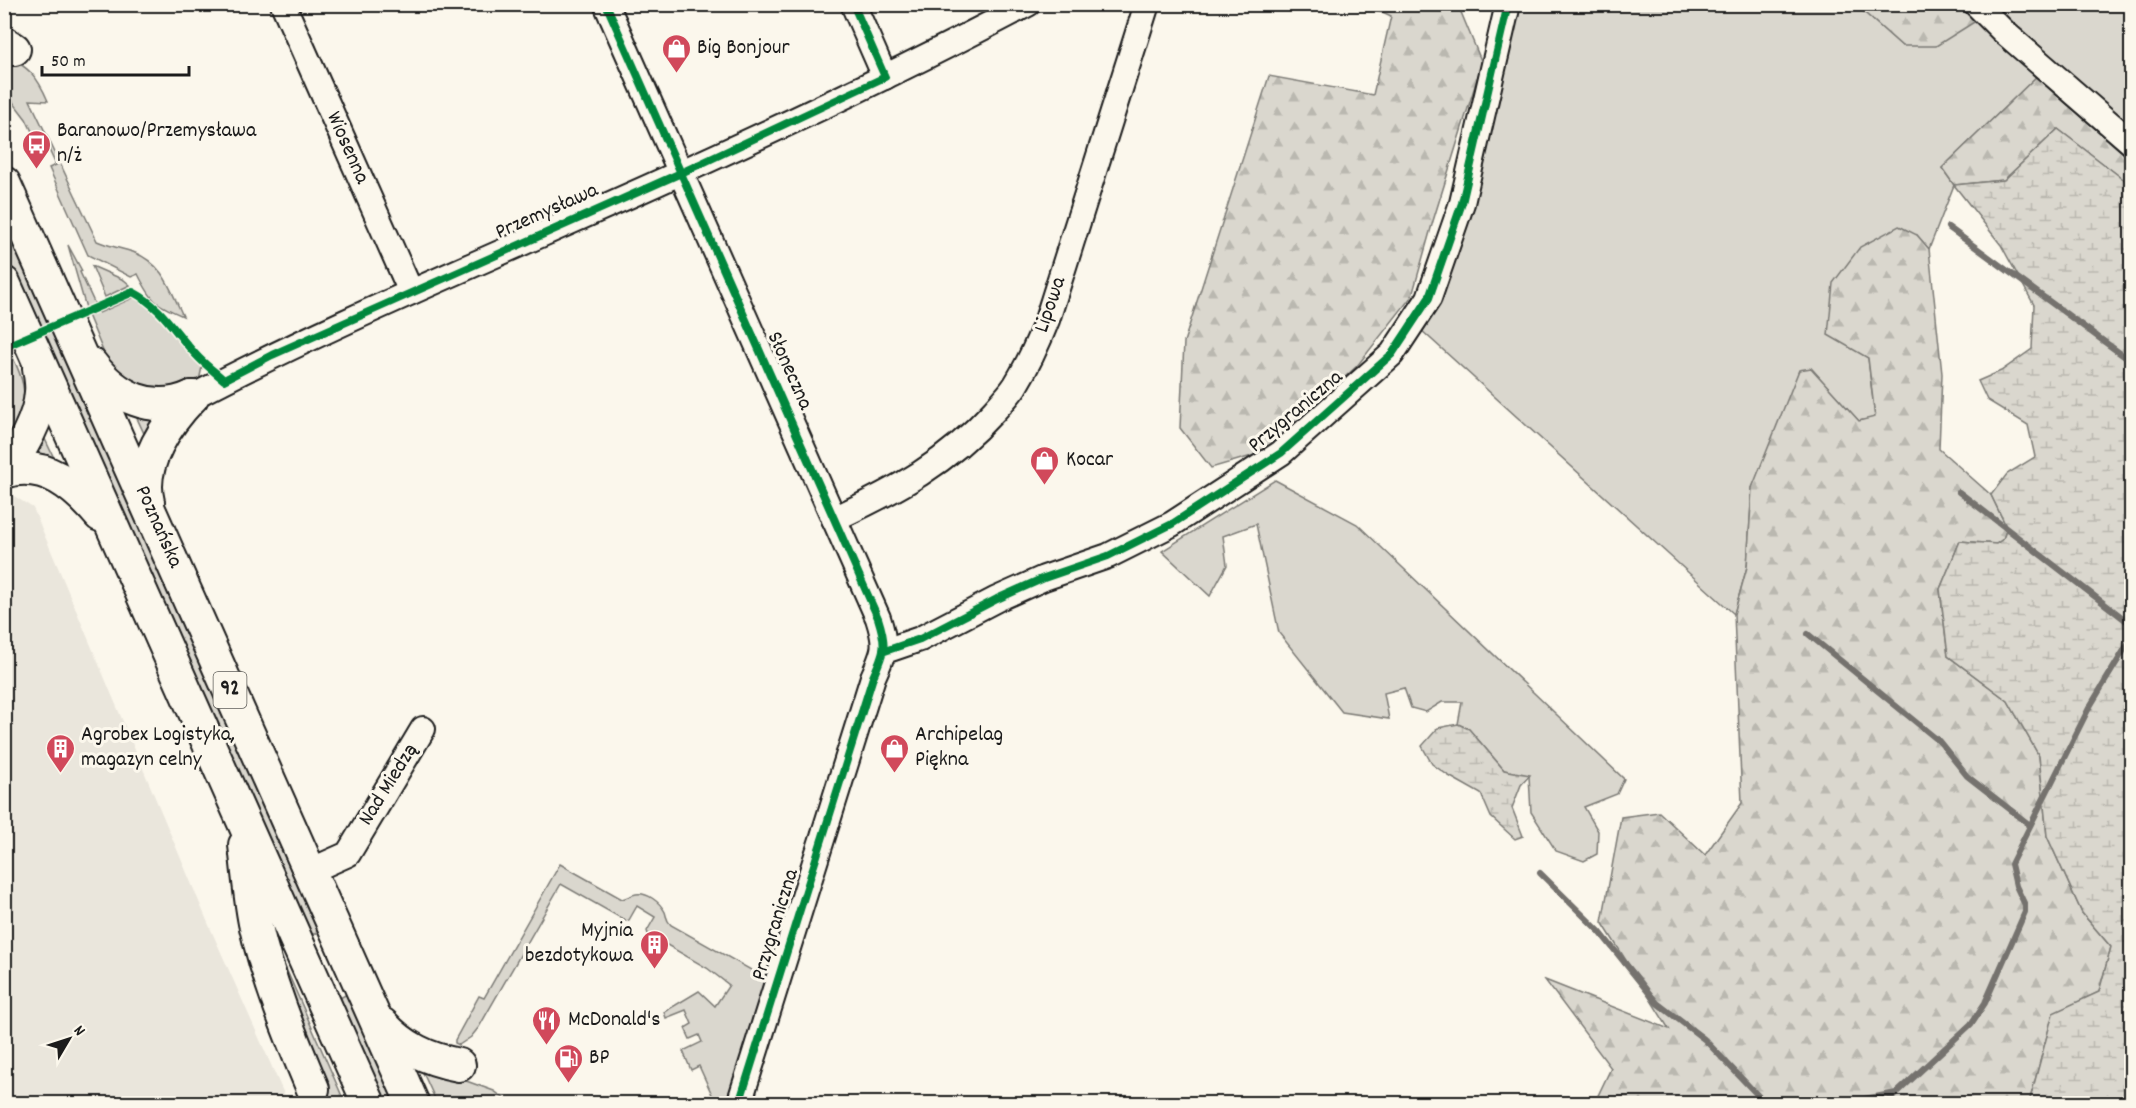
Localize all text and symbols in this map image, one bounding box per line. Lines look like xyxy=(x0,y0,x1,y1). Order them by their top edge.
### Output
shop icon: Big Bonjour xyxy=(660,32,692,74)
place label: Big Bonjour xyxy=(697,33,791,64)
scale bar xyxy=(42,39,189,77)
text: 50 m xyxy=(51,50,86,75)
street label: Wiosenna xyxy=(317,107,377,190)
place label: Baranowo/Przemysława n/ż xyxy=(57,116,257,172)
bus stop icon: Baranowo/Przemysława n/ż xyxy=(20,128,52,170)
street label: Przemysława xyxy=(491,175,604,249)
street label: Lipowa xyxy=(1027,272,1075,337)
street label: Słoneczna xyxy=(758,327,820,416)
street label: Przygraniczna xyxy=(1242,363,1351,461)
shop icon: Kocar xyxy=(1029,444,1061,486)
place label: Kocar xyxy=(1066,445,1114,476)
street label: Poznańska xyxy=(126,481,190,574)
road number: 92 xyxy=(214,672,246,708)
place label: Agrobex Logistyka, magazyn celny xyxy=(81,720,235,776)
place label: Archipelag Piękna xyxy=(915,720,1003,776)
building icon: Agrobex Logistyka, magazyn celny xyxy=(44,732,76,774)
shop icon: Archipelag Piękna xyxy=(878,732,910,774)
street label: Nad Miedzą xyxy=(352,738,426,832)
street label: Przygraniczna xyxy=(744,865,808,985)
place label: Myjnia bezdotykowa xyxy=(525,916,634,972)
building icon: Myjnia bezdotykowa xyxy=(638,928,670,970)
restaurant icon: McDonald's xyxy=(531,1004,563,1046)
place label: McDonald's xyxy=(568,1005,661,1036)
north arrow xyxy=(39,1009,99,1069)
text: N xyxy=(67,1021,90,1042)
fuel station icon: BP xyxy=(552,1042,584,1084)
place label: BP xyxy=(589,1043,609,1074)

